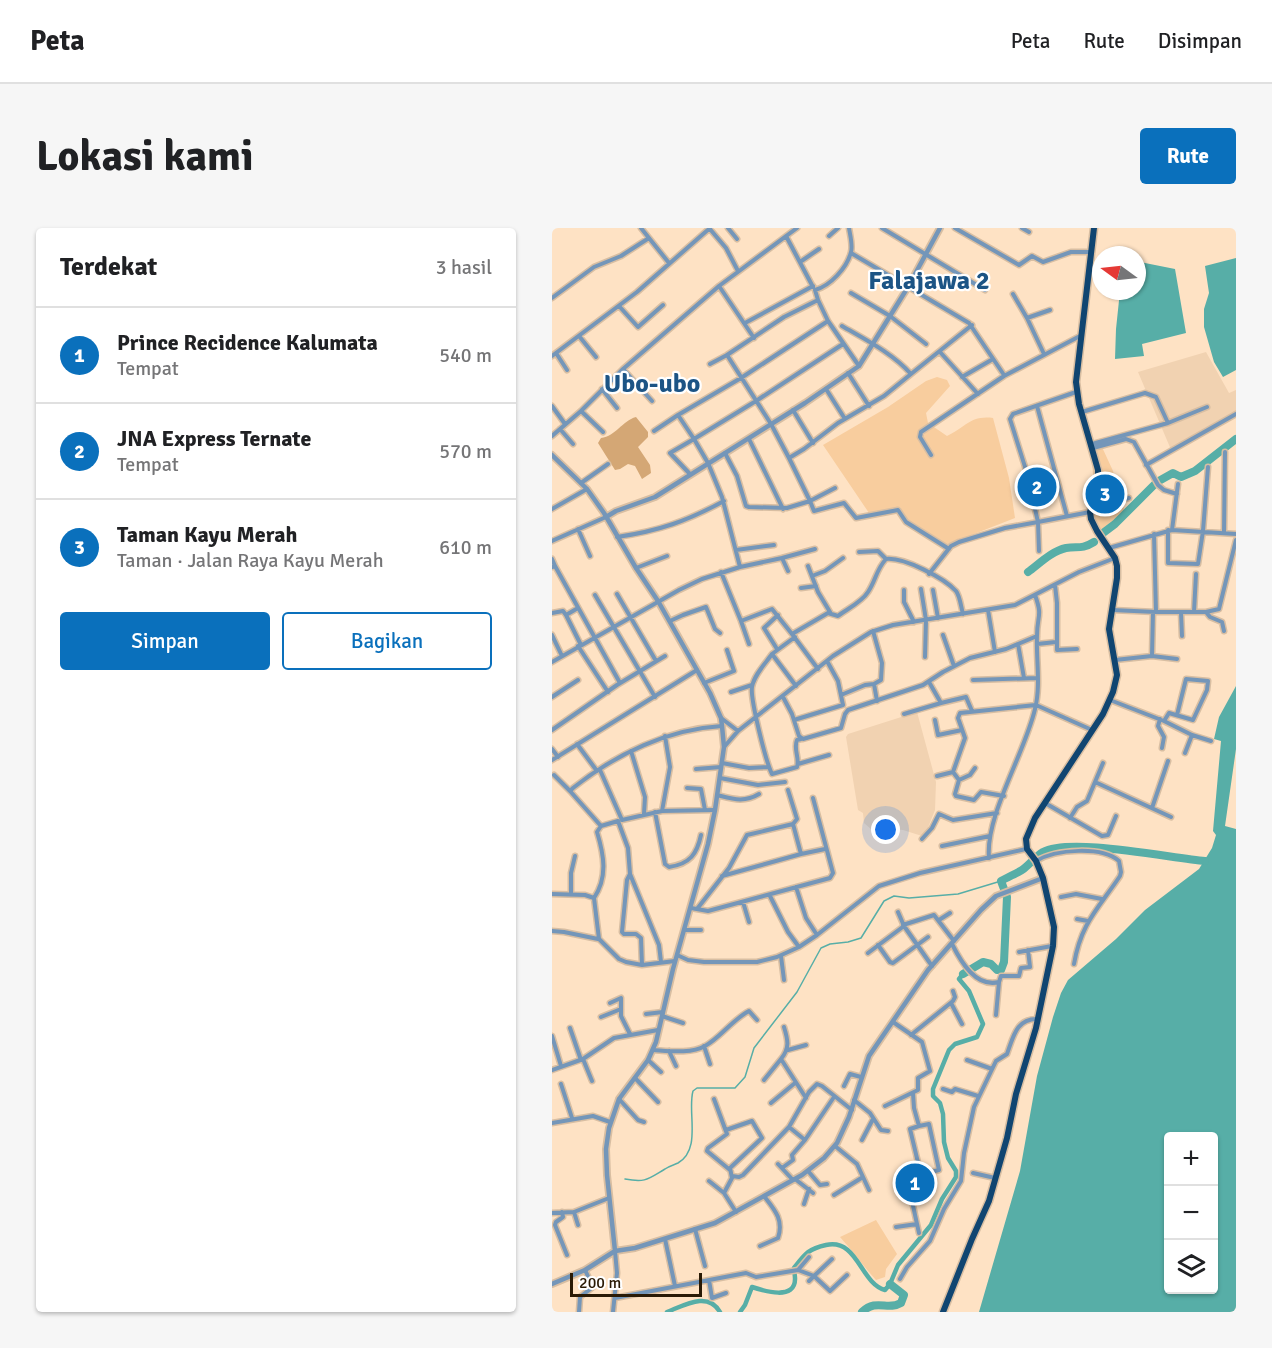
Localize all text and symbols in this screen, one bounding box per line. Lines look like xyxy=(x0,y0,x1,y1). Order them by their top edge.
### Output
text: Peta xyxy=(30,24,85,58)
text: Peta xyxy=(1011,28,1051,54)
text: Rute xyxy=(1084,28,1125,54)
text: Disimpan xyxy=(1158,28,1242,54)
button: Rute xyxy=(1140,128,1236,184)
text: Lokasi kami xyxy=(36,131,254,182)
north arrow xyxy=(1092,246,1146,300)
text: Terdekat xyxy=(60,251,157,283)
text: 3 hasil xyxy=(436,255,492,280)
district label: Falajawa 2 xyxy=(868,265,990,297)
text: Prince Recidence Kalumata xyxy=(117,329,378,356)
text: 1 xyxy=(74,343,85,368)
text: 540 m xyxy=(439,343,492,368)
text: Tempat xyxy=(117,356,179,381)
district label: Ubo-ubo xyxy=(604,368,700,400)
text: JNA Express Ternate xyxy=(117,425,311,452)
text: 2 xyxy=(74,439,85,464)
text: 570 m xyxy=(439,439,492,464)
text: Tempat xyxy=(117,452,179,477)
pin: 2 xyxy=(1018,464,1056,510)
pin: 3 xyxy=(1086,472,1124,516)
text: Taman Kayu Merah xyxy=(117,521,297,548)
text: 3 xyxy=(74,535,85,560)
text: 610 m xyxy=(439,535,492,560)
text: Taman · Jalan Raya Kayu Merah xyxy=(117,548,384,573)
button: Simpan xyxy=(60,612,270,670)
button: Bagikan xyxy=(282,612,492,670)
your location xyxy=(871,815,900,844)
map controls xyxy=(1164,1132,1218,1294)
button: + xyxy=(1164,1132,1218,1186)
pin: 1 xyxy=(896,1160,934,1206)
button: − xyxy=(1164,1186,1218,1240)
button: layers xyxy=(1164,1240,1218,1294)
scale bar xyxy=(570,1270,702,1298)
text: 200 m xyxy=(579,1273,621,1293)

